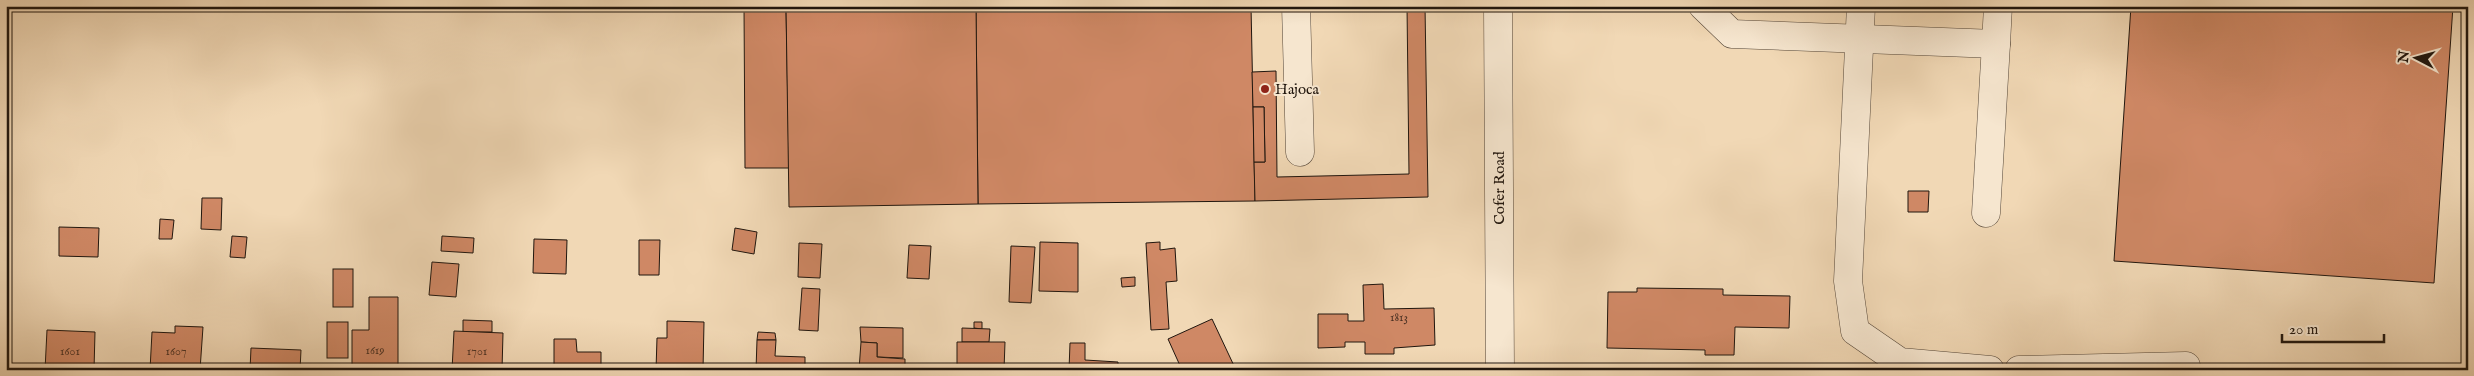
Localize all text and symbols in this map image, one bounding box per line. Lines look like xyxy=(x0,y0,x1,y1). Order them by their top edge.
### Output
north arrow xyxy=(2392,32,2442,82)
text: N xyxy=(2394,50,2414,65)
place label: Hajoca xyxy=(1275,80,1319,99)
marker: Hajoca xyxy=(1259,83,1271,95)
street label: Cofer Road xyxy=(1490,150,1509,225)
house number: 1813 xyxy=(1390,310,1408,325)
scale bar xyxy=(2282,311,2384,343)
text: 20 m xyxy=(2289,320,2319,339)
house number: 1619 xyxy=(365,343,385,358)
house number: 1601 xyxy=(60,344,80,359)
house number: 1607 xyxy=(165,344,187,359)
house number: 1701 xyxy=(467,344,487,359)

